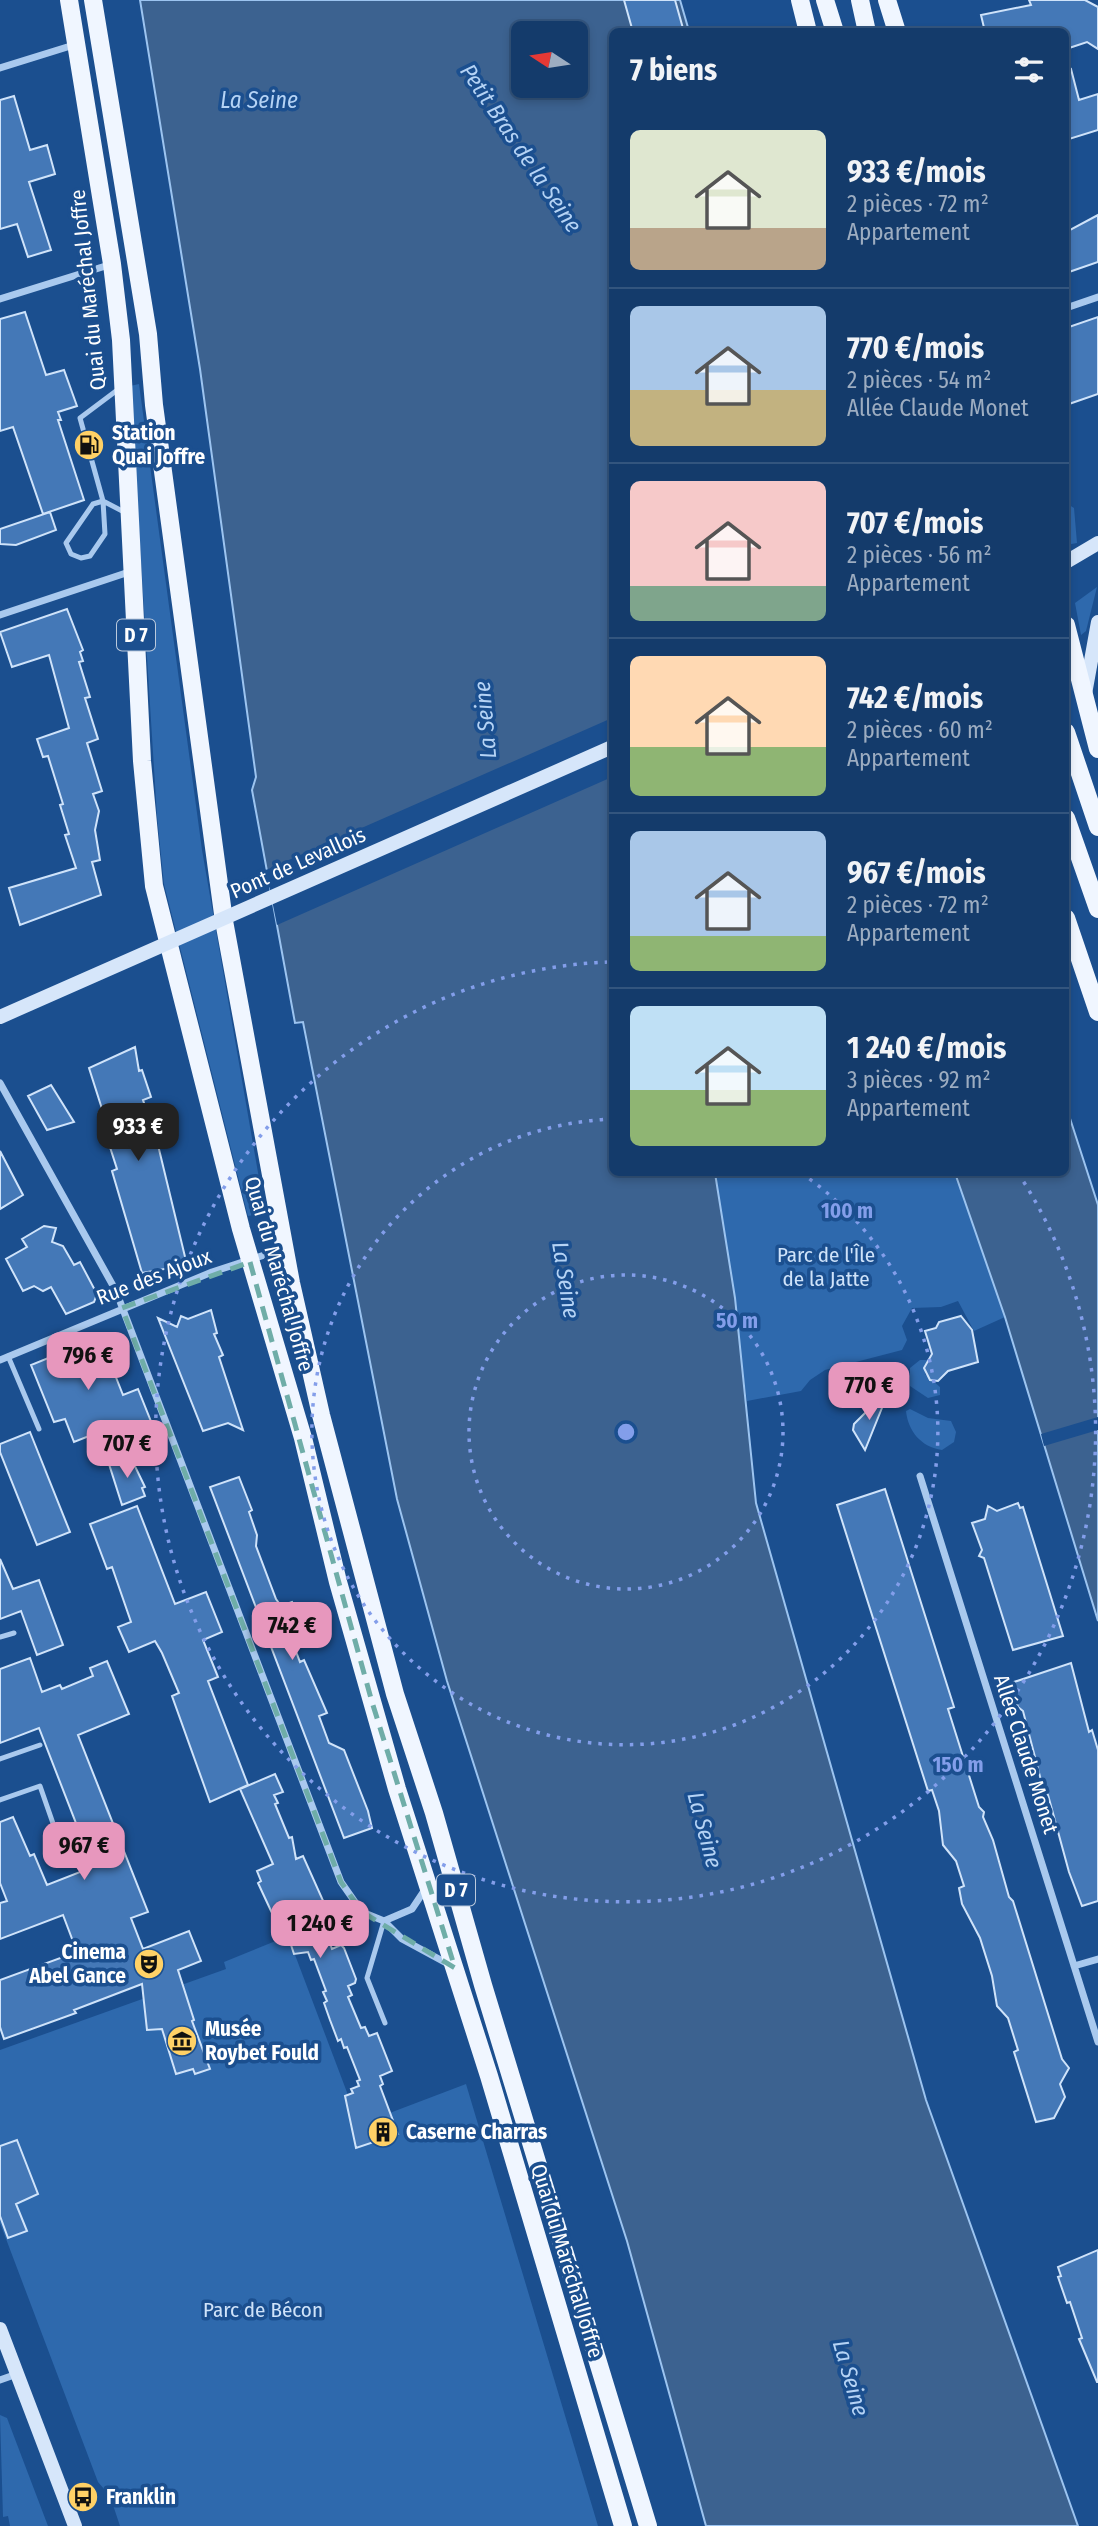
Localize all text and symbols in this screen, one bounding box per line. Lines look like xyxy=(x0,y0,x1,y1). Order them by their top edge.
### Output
north arrow xyxy=(511,21,588,98)
map controls xyxy=(511,21,588,98)
icon: filters xyxy=(1010,51,1048,89)
text: 7 biens xyxy=(630,52,717,88)
water label: Petit Bras de la Seine xyxy=(454,58,588,238)
water label: La Seine xyxy=(220,86,298,114)
text: 933 €/mois xyxy=(847,154,986,190)
icon: home xyxy=(686,158,770,242)
street label: Quai du Maréchal Joffre xyxy=(65,188,111,392)
text: 2 pièces · 72 m² xyxy=(847,190,989,218)
text: Appartement xyxy=(847,218,970,246)
text: 770 €/mois xyxy=(847,330,984,366)
icon: home xyxy=(686,334,770,418)
text: 2 pièces · 54 m² xyxy=(847,366,991,394)
text: Allée Claude Monet xyxy=(847,394,1029,422)
place label: Station Quai Joffre xyxy=(112,420,206,470)
fuel station icon: Station Quai Joffre xyxy=(72,428,106,462)
text: 707 €/mois xyxy=(847,505,983,541)
icon: home xyxy=(686,509,770,593)
text: 2 pièces · 56 m² xyxy=(847,541,992,569)
text: Appartement xyxy=(847,569,970,597)
road number: D 7 xyxy=(117,620,155,650)
water label: La Seine xyxy=(468,680,502,760)
text: 742 €/mois xyxy=(847,680,983,716)
icon: home xyxy=(686,684,770,768)
text: 2 pièces · 60 m² xyxy=(847,716,993,744)
text: Appartement xyxy=(847,744,970,772)
street label: Pont de Levallois xyxy=(226,822,370,904)
text: 967 €/mois xyxy=(847,855,986,891)
icon: home xyxy=(686,859,770,943)
text: 2 pièces · 72 m² xyxy=(847,891,989,919)
text: Appartement xyxy=(847,919,970,947)
text: 1 240 €/mois xyxy=(847,1030,1006,1066)
icon: home xyxy=(686,1034,770,1118)
text: 3 pièces · 92 m² xyxy=(847,1066,991,1094)
text: Appartement xyxy=(847,1094,970,1122)
pin: 933 € xyxy=(89,1104,187,1163)
text: 933 € xyxy=(113,1112,163,1140)
street label: Quai du Maréchal Joffre xyxy=(239,1174,319,1374)
text: 100 m xyxy=(821,1198,873,1224)
water label: La Seine xyxy=(546,1239,586,1321)
park label: Parc de l'Île de la Jatte xyxy=(777,1242,875,1292)
street label: Rue des Ajoux xyxy=(93,1243,216,1311)
text: 50 m xyxy=(716,1308,758,1334)
pin: 796 € xyxy=(39,1332,137,1392)
text: 796 € xyxy=(63,1341,113,1369)
pin: 770 € xyxy=(820,1362,918,1422)
text: 770 € xyxy=(844,1371,894,1399)
pin: 707 € xyxy=(78,1420,176,1480)
centre of rings xyxy=(614,1420,638,1444)
text: 707 € xyxy=(103,1429,151,1457)
pin: 742 € xyxy=(243,1602,341,1662)
text: 742 € xyxy=(268,1611,316,1639)
street label: Allée Claude Monet xyxy=(988,1671,1064,1837)
text: 150 m xyxy=(932,1752,984,1778)
water label: La Seine xyxy=(681,1789,729,1871)
pin: 967 € xyxy=(35,1822,133,1882)
text: 967 € xyxy=(59,1831,109,1859)
road number: D 7 xyxy=(437,1874,475,1906)
pin: 1 240 € xyxy=(255,1900,385,1960)
text: 1 240 € xyxy=(287,1909,353,1937)
place label: Cinema Abel Gance xyxy=(28,1939,126,1989)
theatre icon: Cinema Abel Gance xyxy=(132,1947,166,1981)
place label: Musée Roybet Fould xyxy=(205,2016,319,2066)
museum icon: Musée Roybet Fould xyxy=(165,2024,199,2058)
building icon: Caserne Charras xyxy=(366,2115,400,2149)
place label: Caserne Charras xyxy=(406,2119,547,2145)
street label: Quai du Maréchal Joffre xyxy=(525,2161,609,2361)
park label: Parc de Bécon xyxy=(203,2297,323,2323)
water label: La Seine xyxy=(827,2337,875,2419)
bus stop icon: Franklin xyxy=(66,2480,100,2514)
place label: Franklin xyxy=(106,2484,176,2510)

